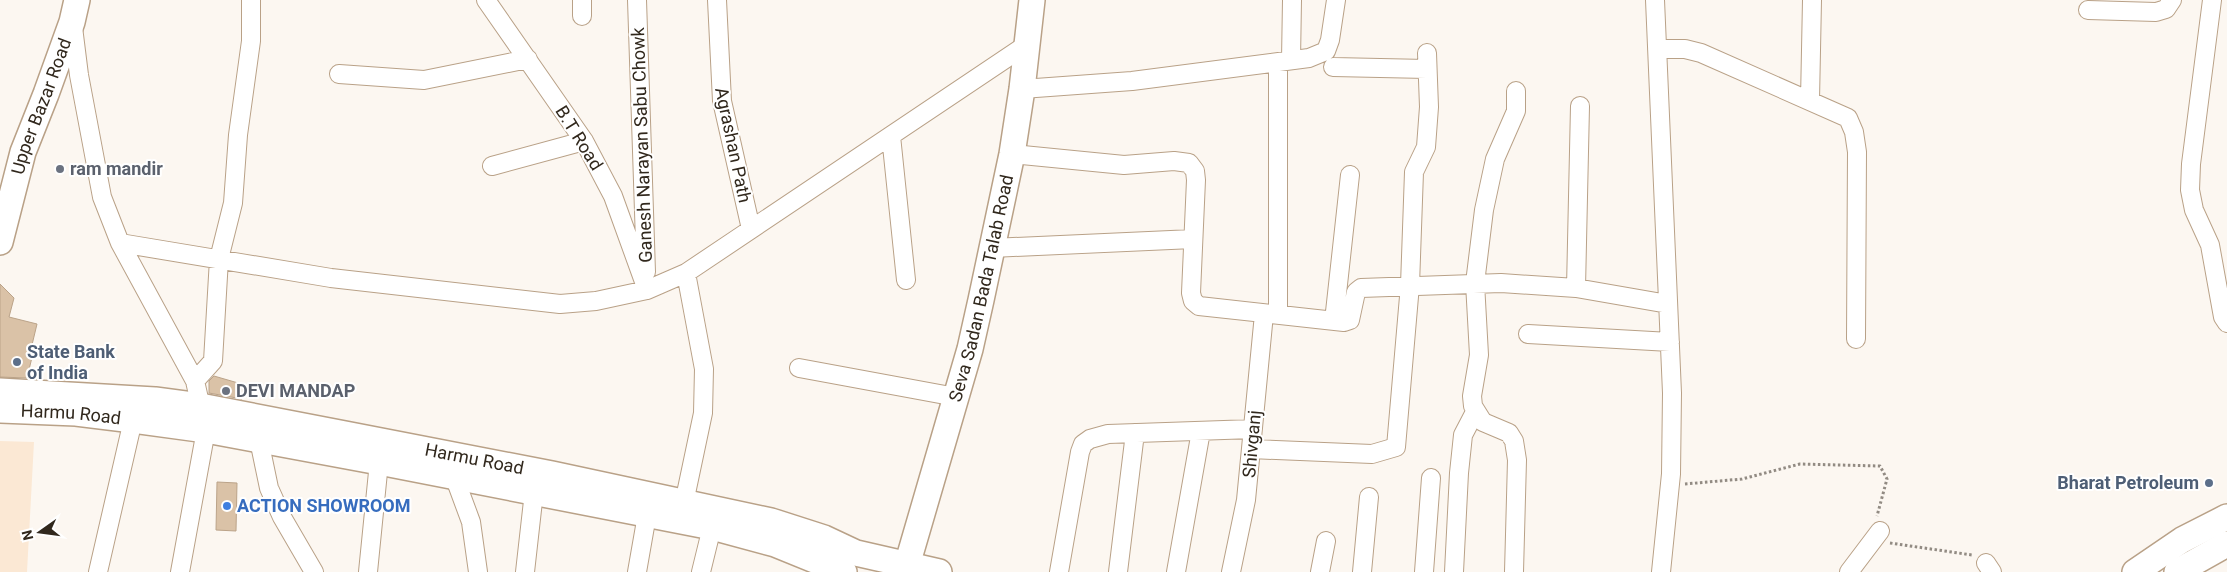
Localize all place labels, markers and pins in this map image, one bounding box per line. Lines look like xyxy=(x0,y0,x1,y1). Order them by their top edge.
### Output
place label: ram mandir xyxy=(70,158,163,179)
marker: ram mandir xyxy=(54,163,66,175)
place label: State Bank of India xyxy=(27,341,115,383)
marker: State Bank of India xyxy=(11,356,23,368)
place label: DEVI MANDAP xyxy=(236,380,355,401)
marker: DEVI MANDAP xyxy=(220,385,232,397)
place label: Bharat Petroleum xyxy=(2057,472,2199,493)
marker: Bharat Petroleum xyxy=(2203,477,2215,489)
place label: ACTION SHOWROOM xyxy=(237,495,411,516)
marker: ACTION SHOWROOM xyxy=(221,500,233,512)

